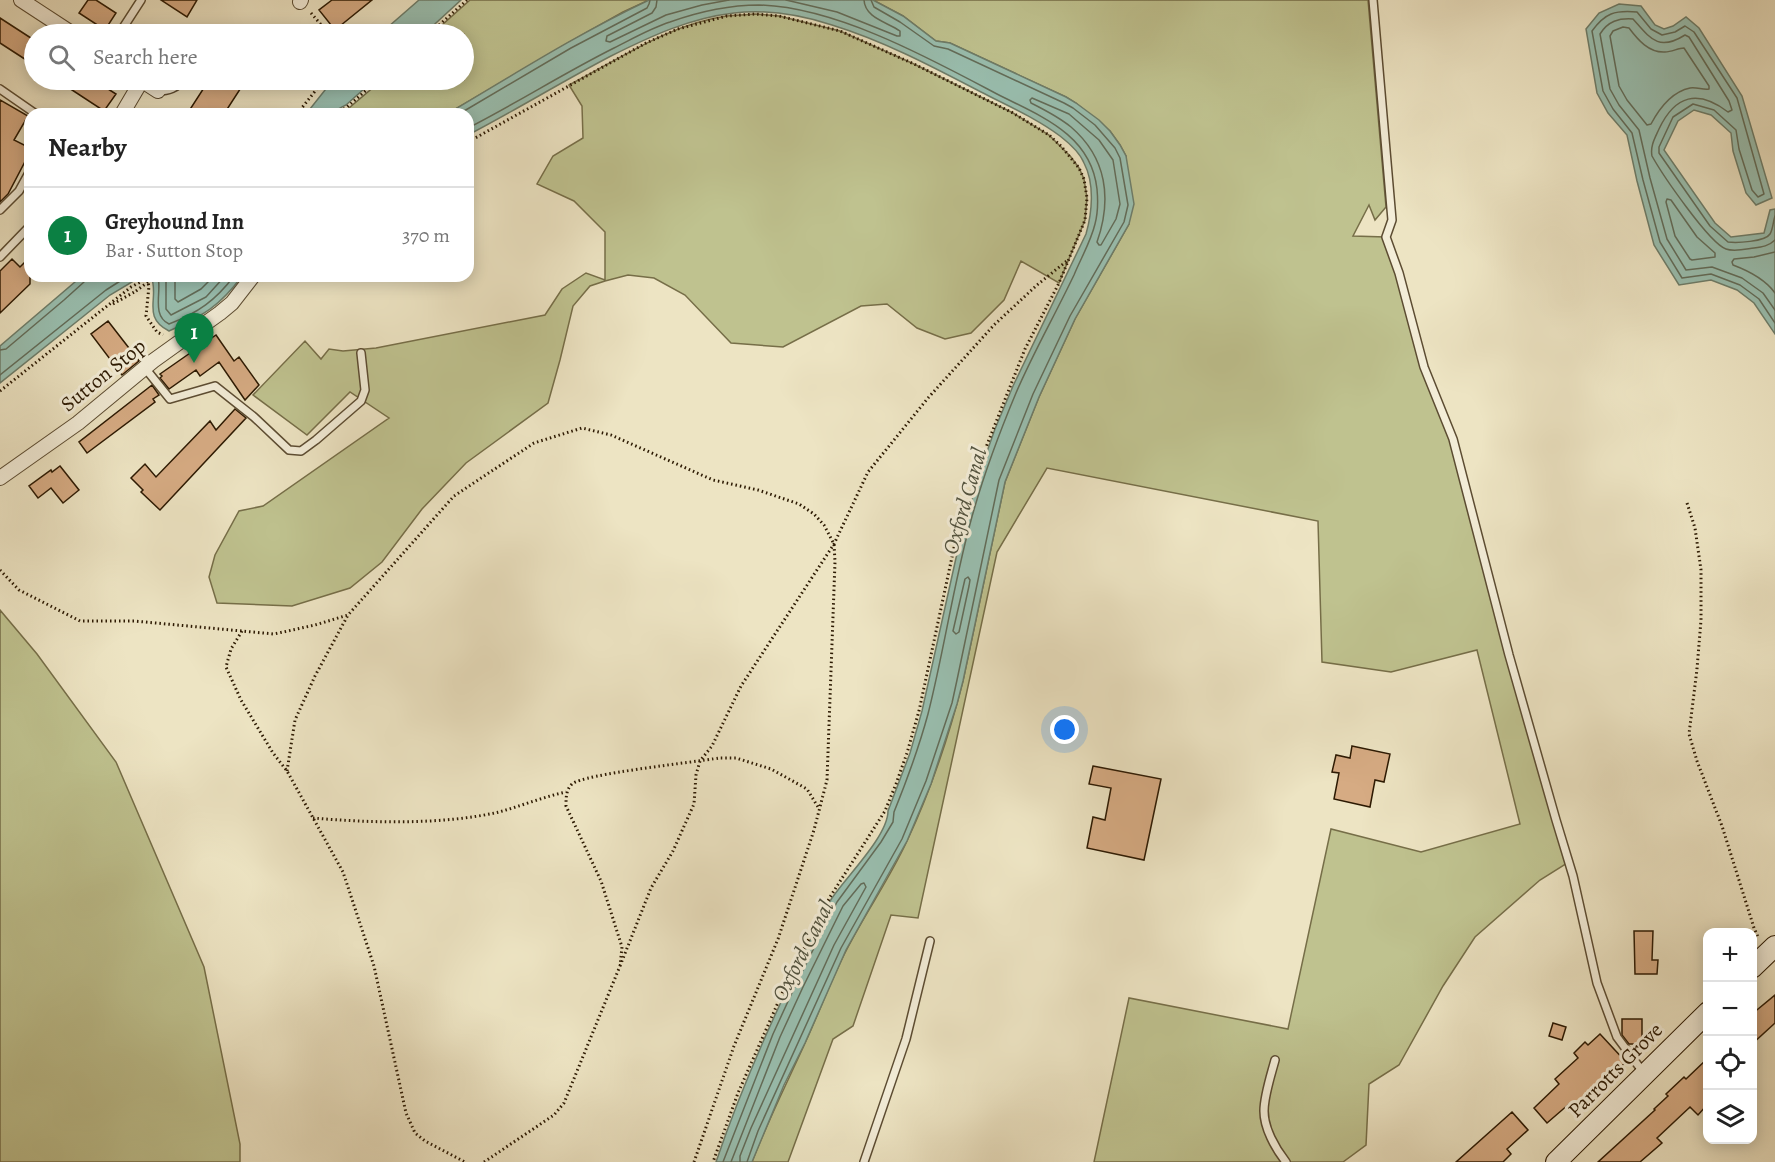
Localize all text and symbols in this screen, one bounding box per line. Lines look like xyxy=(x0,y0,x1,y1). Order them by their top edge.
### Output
search box xyxy=(24,24,474,90)
icon: search xyxy=(45,41,78,74)
text: Search here xyxy=(93,42,198,72)
text: Nearby xyxy=(48,130,127,165)
text: Greyhound Inn xyxy=(105,207,244,237)
text: 1 xyxy=(64,222,71,249)
text: 370 m xyxy=(402,222,450,249)
text: Bar · Sutton Stop xyxy=(105,237,243,264)
pin: 1 xyxy=(174,314,214,363)
street label: Sutton Stop xyxy=(55,332,151,418)
water label: Oxford Canal xyxy=(935,444,995,558)
your location xyxy=(1050,715,1079,744)
water label: Oxford Canal xyxy=(765,895,842,1007)
map controls xyxy=(1703,928,1757,1144)
button: + xyxy=(1703,928,1757,982)
button: − xyxy=(1703,982,1757,1036)
street label: Parrotts Grove xyxy=(1561,1016,1669,1124)
button: locate xyxy=(1703,1036,1757,1090)
button: layers xyxy=(1703,1090,1757,1144)

